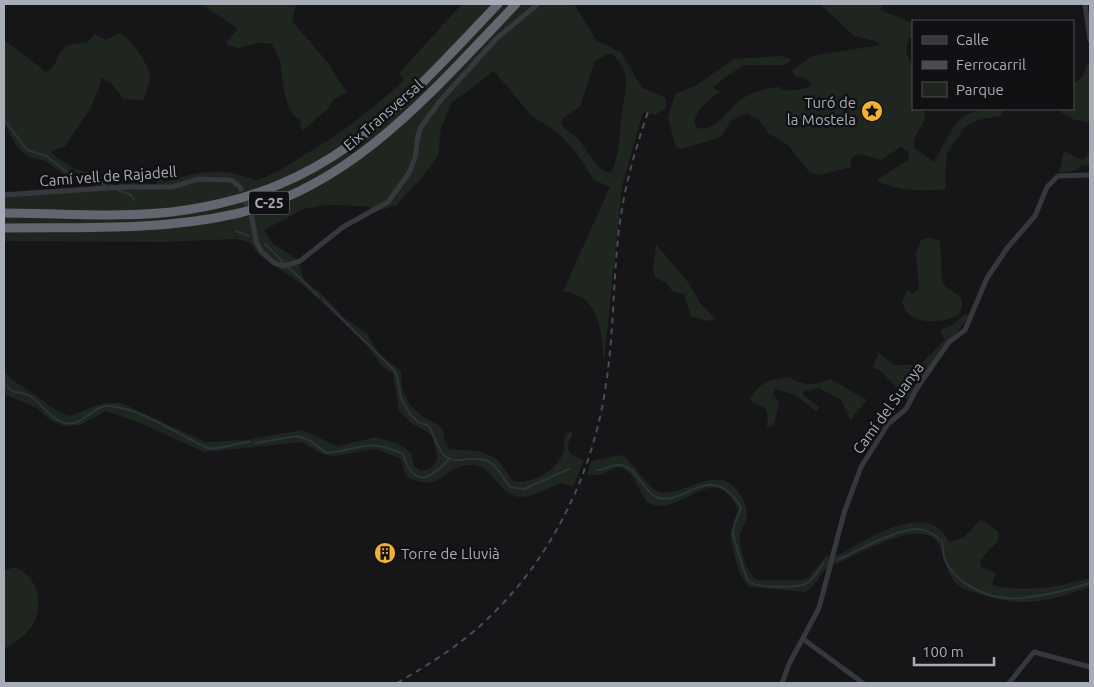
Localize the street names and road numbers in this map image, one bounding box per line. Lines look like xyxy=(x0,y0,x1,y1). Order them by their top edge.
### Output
street label: Eix Transversal xyxy=(340,76,426,154)
street label: Camí vell de Rajadell xyxy=(39,163,177,189)
road number: C-25 xyxy=(249,192,289,214)
street label: Camí del Suanya xyxy=(849,359,927,457)

